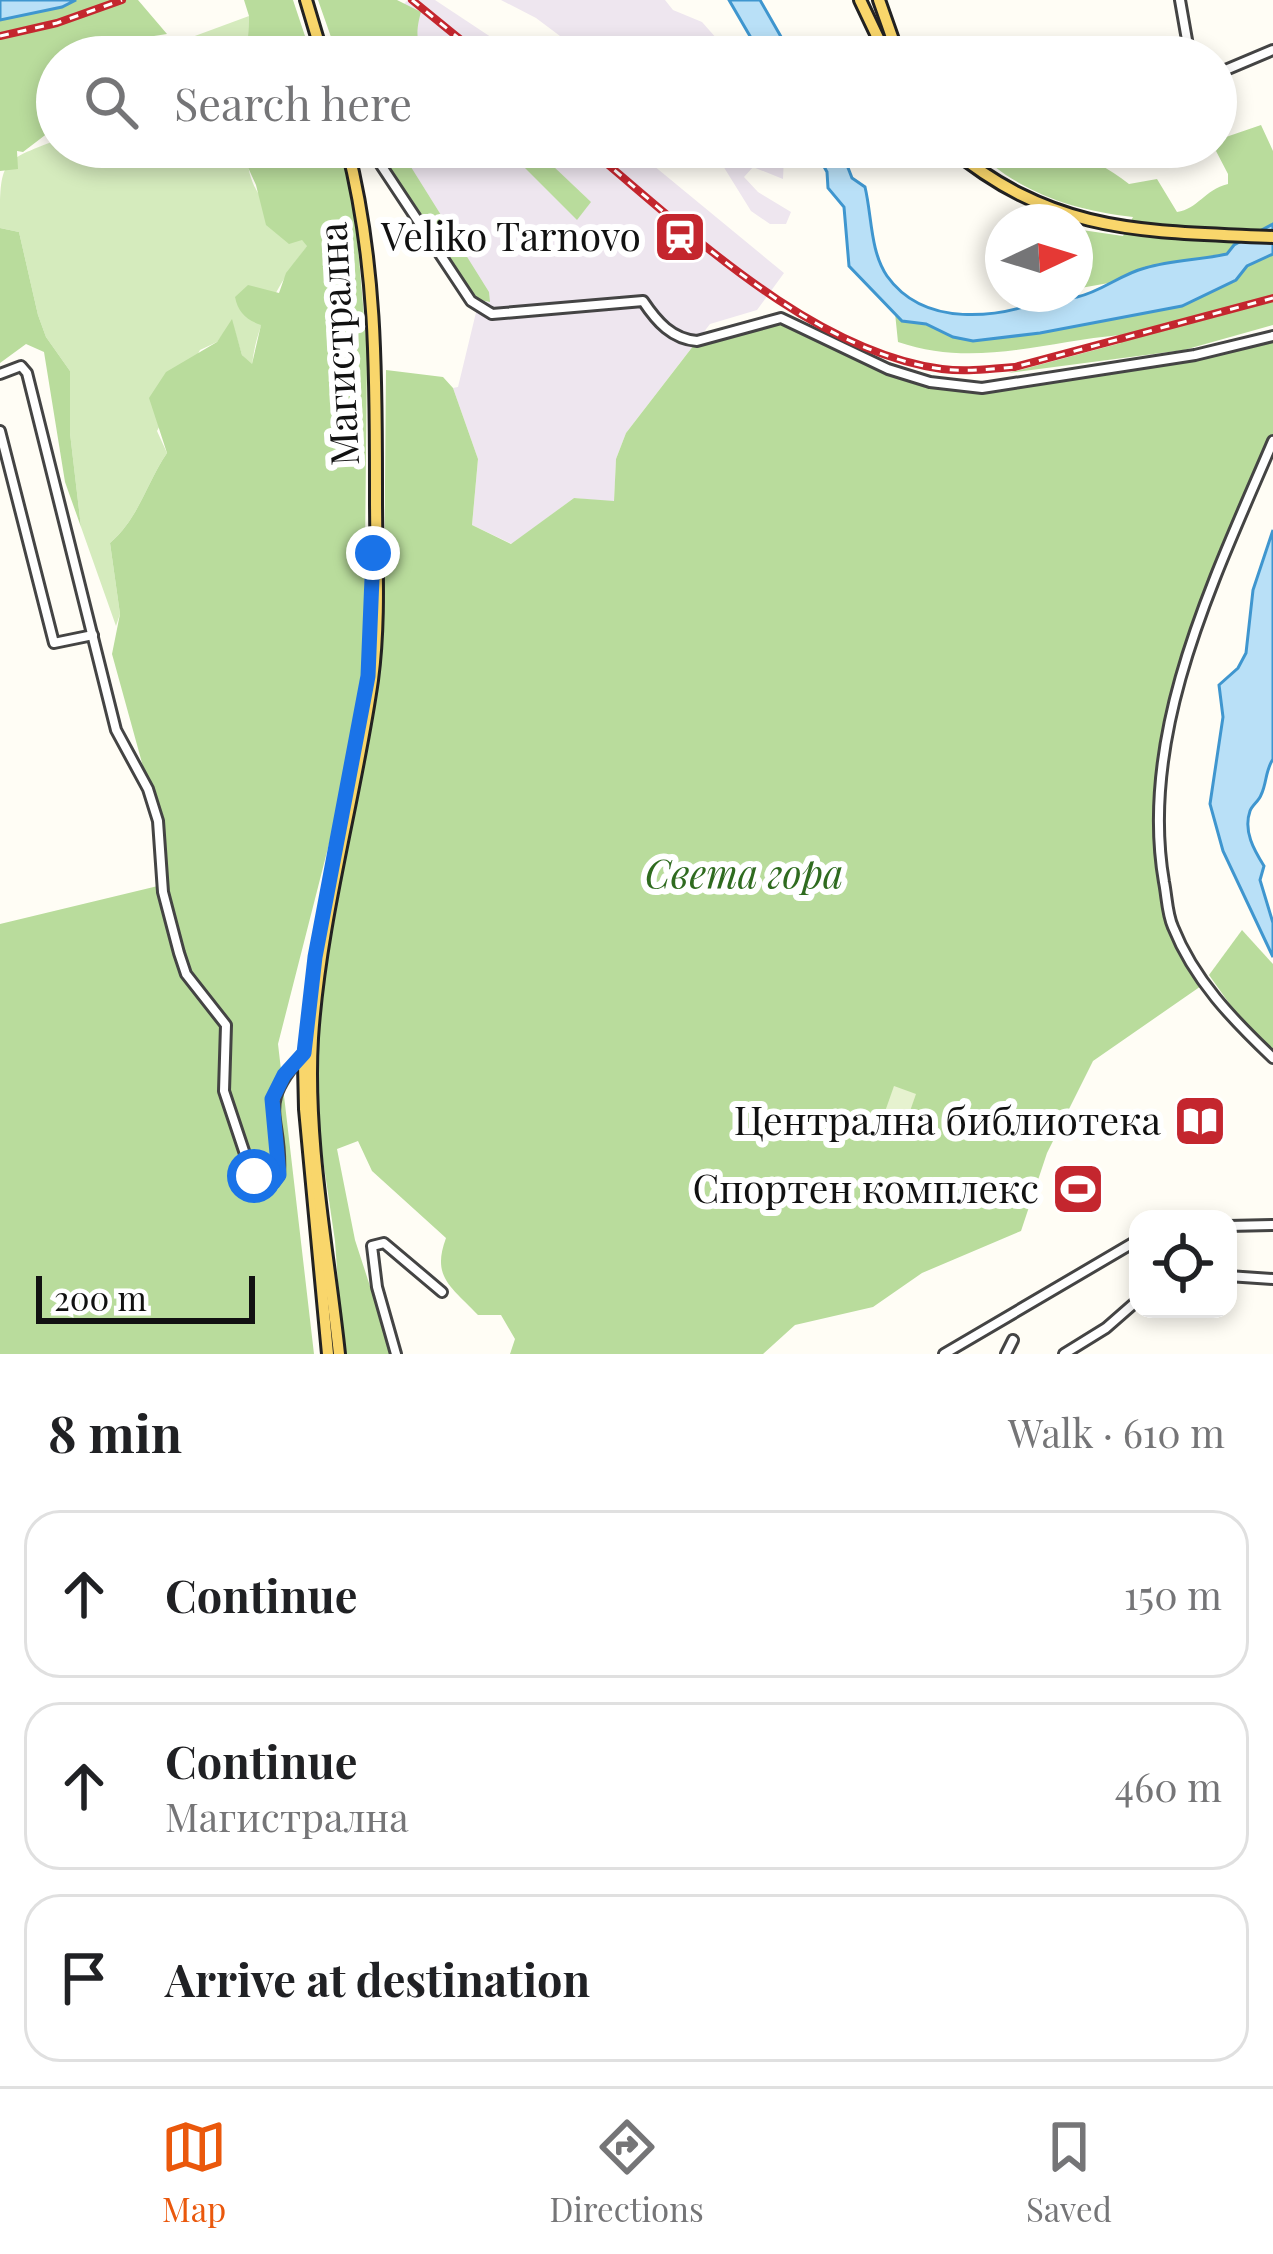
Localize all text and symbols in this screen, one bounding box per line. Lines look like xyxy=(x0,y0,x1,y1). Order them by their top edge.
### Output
search box xyxy=(36,36,1237,168)
icon: search xyxy=(78,69,144,135)
text: Search here xyxy=(174,72,412,132)
north arrow xyxy=(985,204,1093,312)
place label: Veliko Tarnovo xyxy=(380,209,641,261)
station icon: Veliko Tarnovo xyxy=(652,209,708,265)
street label: Магистрална xyxy=(305,221,369,467)
route end xyxy=(346,526,400,580)
park label: Света гора xyxy=(645,846,843,898)
place label: Централна библиотека xyxy=(734,1093,1162,1145)
library icon: Централна библиотека xyxy=(1172,1093,1228,1149)
route start xyxy=(227,1149,281,1203)
place label: Спортен комплекс xyxy=(692,1161,1039,1213)
sports icon: Спортен комплекс xyxy=(1050,1161,1106,1217)
map controls xyxy=(1129,1210,1237,1318)
button: locate xyxy=(1129,1210,1237,1318)
scale bar xyxy=(36,1270,255,1323)
text: 200 m xyxy=(54,1275,147,1319)
text: 8 min xyxy=(48,1398,182,1466)
text: Walk · 610 m xyxy=(1008,1406,1225,1458)
icon: ahead xyxy=(51,1561,117,1627)
text: Continue xyxy=(165,1564,357,1624)
text: 150 m xyxy=(1124,1568,1222,1620)
text: Continue xyxy=(165,1730,357,1790)
icon: ahead xyxy=(51,1753,117,1819)
text: 460 m xyxy=(1115,1760,1222,1812)
text: Магистрална xyxy=(165,1790,409,1842)
icon: arrive xyxy=(51,1945,117,2011)
text: Arrive at destination xyxy=(165,1948,590,2008)
tab: Map xyxy=(161,2114,227,2230)
tab: Directions xyxy=(549,2114,704,2230)
tab: Saved xyxy=(1026,2114,1112,2230)

